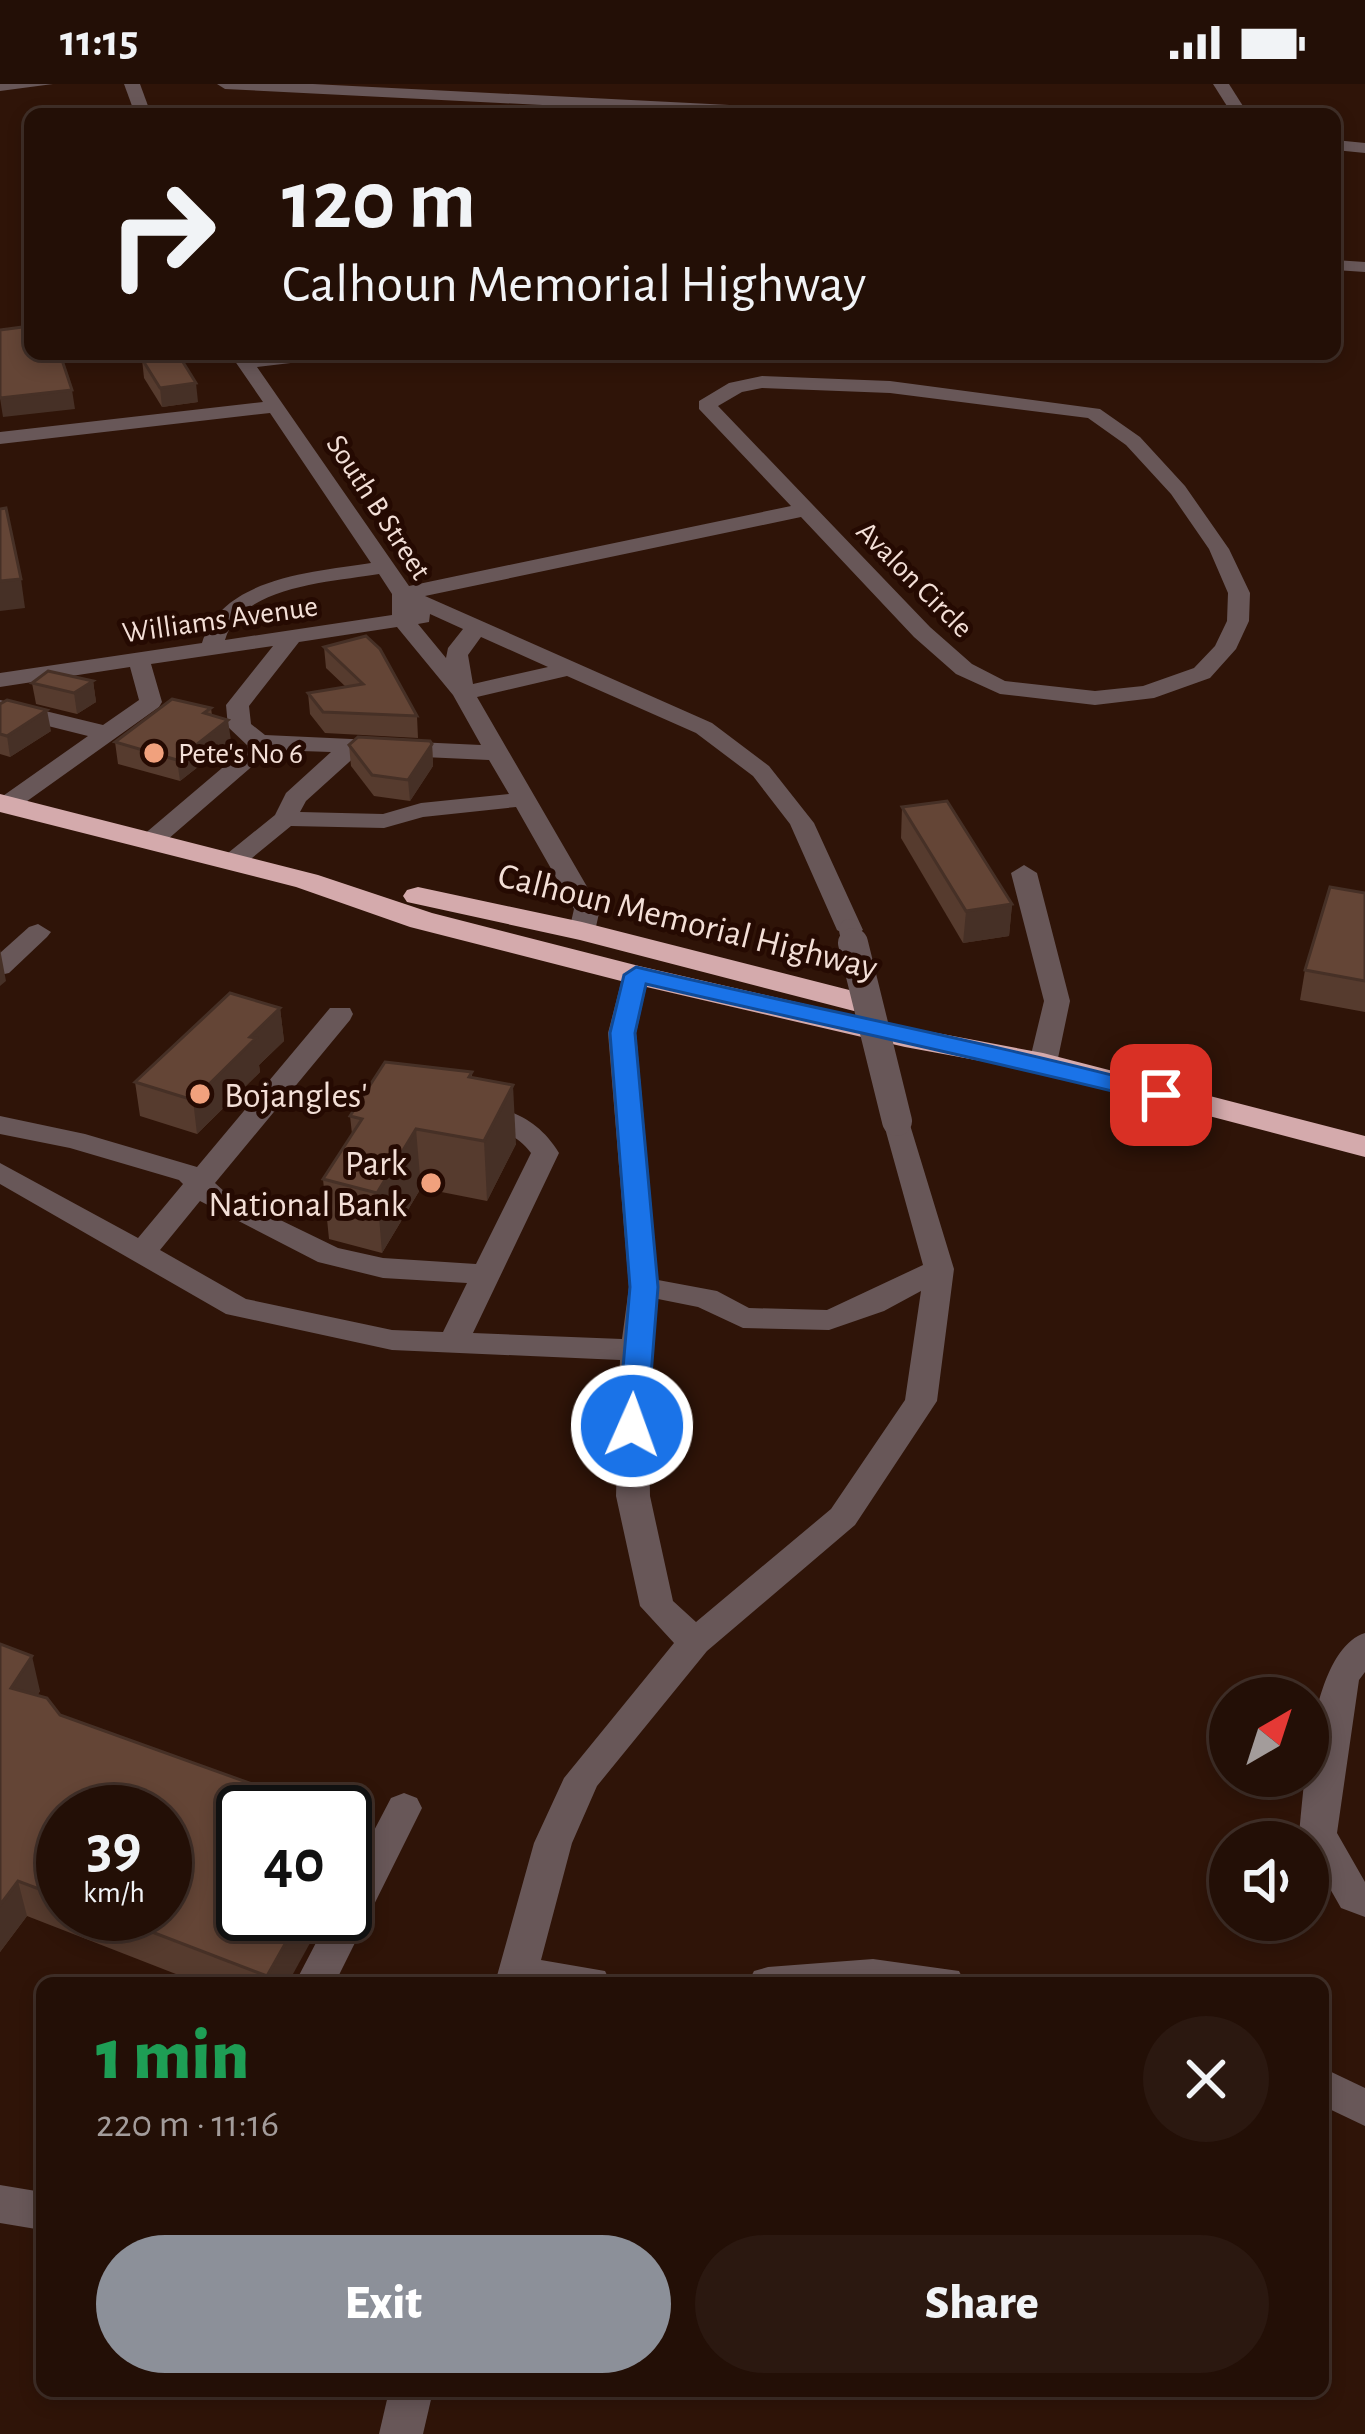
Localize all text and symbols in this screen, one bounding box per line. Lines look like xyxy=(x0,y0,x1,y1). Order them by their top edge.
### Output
text: 11:15 xyxy=(60,19,138,64)
icon: right xyxy=(84,156,240,312)
text: 120 m xyxy=(282,160,476,244)
text: Calhoun Memorial Highway xyxy=(282,258,866,312)
street label: South B Street xyxy=(321,430,436,585)
street label: Avalon Circle xyxy=(851,516,978,643)
street label: Williams Avenue xyxy=(120,591,320,649)
place label: Pete's No 6 xyxy=(178,739,303,769)
marker: Pete's No 6 xyxy=(141,740,167,766)
street label: Calhoun Memorial Highway xyxy=(494,857,881,987)
pin xyxy=(1110,1044,1212,1146)
icon: arrive xyxy=(1128,1062,1194,1128)
place label: Bojangles' xyxy=(224,1078,367,1114)
marker: Bojangles' xyxy=(187,1081,213,1107)
place label: Park National Bank xyxy=(208,1146,408,1223)
marker: Park National Bank xyxy=(418,1170,444,1196)
position arrow xyxy=(569,1363,695,1489)
north arrow xyxy=(1209,1677,1329,1797)
map controls xyxy=(1209,1677,1329,1941)
speed limit sign: 40 xyxy=(216,1785,372,1941)
text: 39 xyxy=(87,1818,141,1878)
button: sound xyxy=(1209,1821,1329,1941)
text: km/h xyxy=(83,1878,145,1908)
button: close xyxy=(1143,2016,1269,2142)
text: 1 min xyxy=(96,2020,249,2092)
text: 220 m · 11:16 xyxy=(96,2105,279,2144)
button: Exit xyxy=(96,2235,671,2373)
button: Share xyxy=(695,2235,1269,2373)

